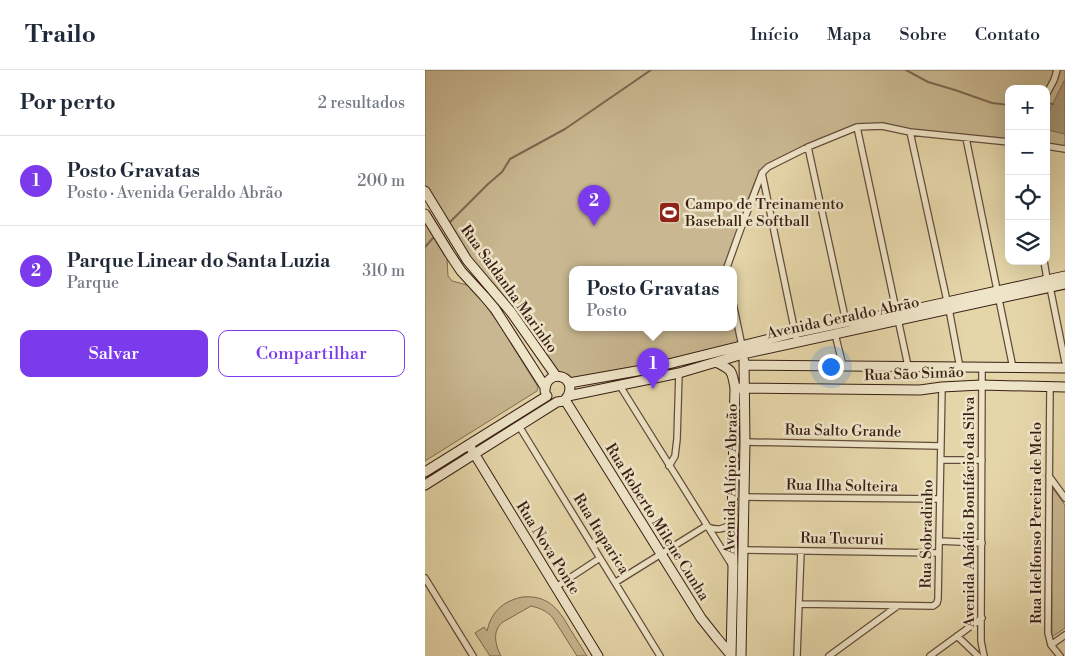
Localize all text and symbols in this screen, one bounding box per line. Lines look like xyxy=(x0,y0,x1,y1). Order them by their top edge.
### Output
text: Trailo xyxy=(25,20,96,50)
text: Início xyxy=(750,23,799,46)
text: Mapa xyxy=(827,23,871,46)
text: Sobre xyxy=(899,23,947,46)
text: Contato xyxy=(975,23,1040,46)
map controls xyxy=(1005,85,1050,265)
button: + xyxy=(1005,85,1050,130)
text: Por perto xyxy=(20,90,116,116)
text: 2 resultados xyxy=(318,93,405,113)
button: − xyxy=(1005,130,1050,175)
text: Posto Gravatas xyxy=(67,159,200,183)
text: 1 xyxy=(32,171,40,191)
text: 200 m xyxy=(357,171,405,191)
button: locate xyxy=(1005,175,1050,220)
text: Posto · Avenida Geraldo Abrão xyxy=(67,183,283,203)
pin: 2 xyxy=(578,185,610,226)
place label: Campo de Treinamento Baseball e Softball xyxy=(684,195,844,231)
sports icon: Campo de Treinamento Baseball e Softball xyxy=(657,201,681,225)
button: layers xyxy=(1005,220,1050,265)
street label: Rua Saldanha Marinho xyxy=(456,221,562,357)
text: Parque Linear do Santa Luzia xyxy=(67,249,330,273)
text: 2 xyxy=(31,261,41,281)
text: 310 m xyxy=(362,261,405,281)
popup xyxy=(569,266,737,331)
text: Parque xyxy=(67,273,119,293)
text: Posto Gravatas xyxy=(587,277,719,301)
street label: Avenida Geraldo Abrão xyxy=(764,293,921,344)
text: Posto xyxy=(587,301,627,321)
button: Salvar xyxy=(20,330,208,377)
button: Compartilhar xyxy=(218,330,405,377)
pin: 1 xyxy=(637,348,669,389)
your location xyxy=(818,354,844,380)
street label: Rua São Simão xyxy=(864,363,964,385)
street label: Avenida Abádio Bonifácio da Silva xyxy=(960,396,979,628)
street label: Avenida Alípio Abraão xyxy=(720,403,742,556)
street label: Rua Salto Grande xyxy=(784,420,902,442)
street label: Rua Idelfonso Pereira de Melo xyxy=(1027,422,1046,624)
street label: Rua Roberto Milene Cunha xyxy=(601,440,714,605)
street label: Rua Ilha Solteira xyxy=(786,476,899,496)
street label: Rua Sobradinho xyxy=(917,479,937,589)
street label: Rua Itaparica xyxy=(569,490,634,578)
street label: Rua Nova Ponte xyxy=(512,498,584,598)
street label: Rua Tucurui xyxy=(800,529,884,549)

